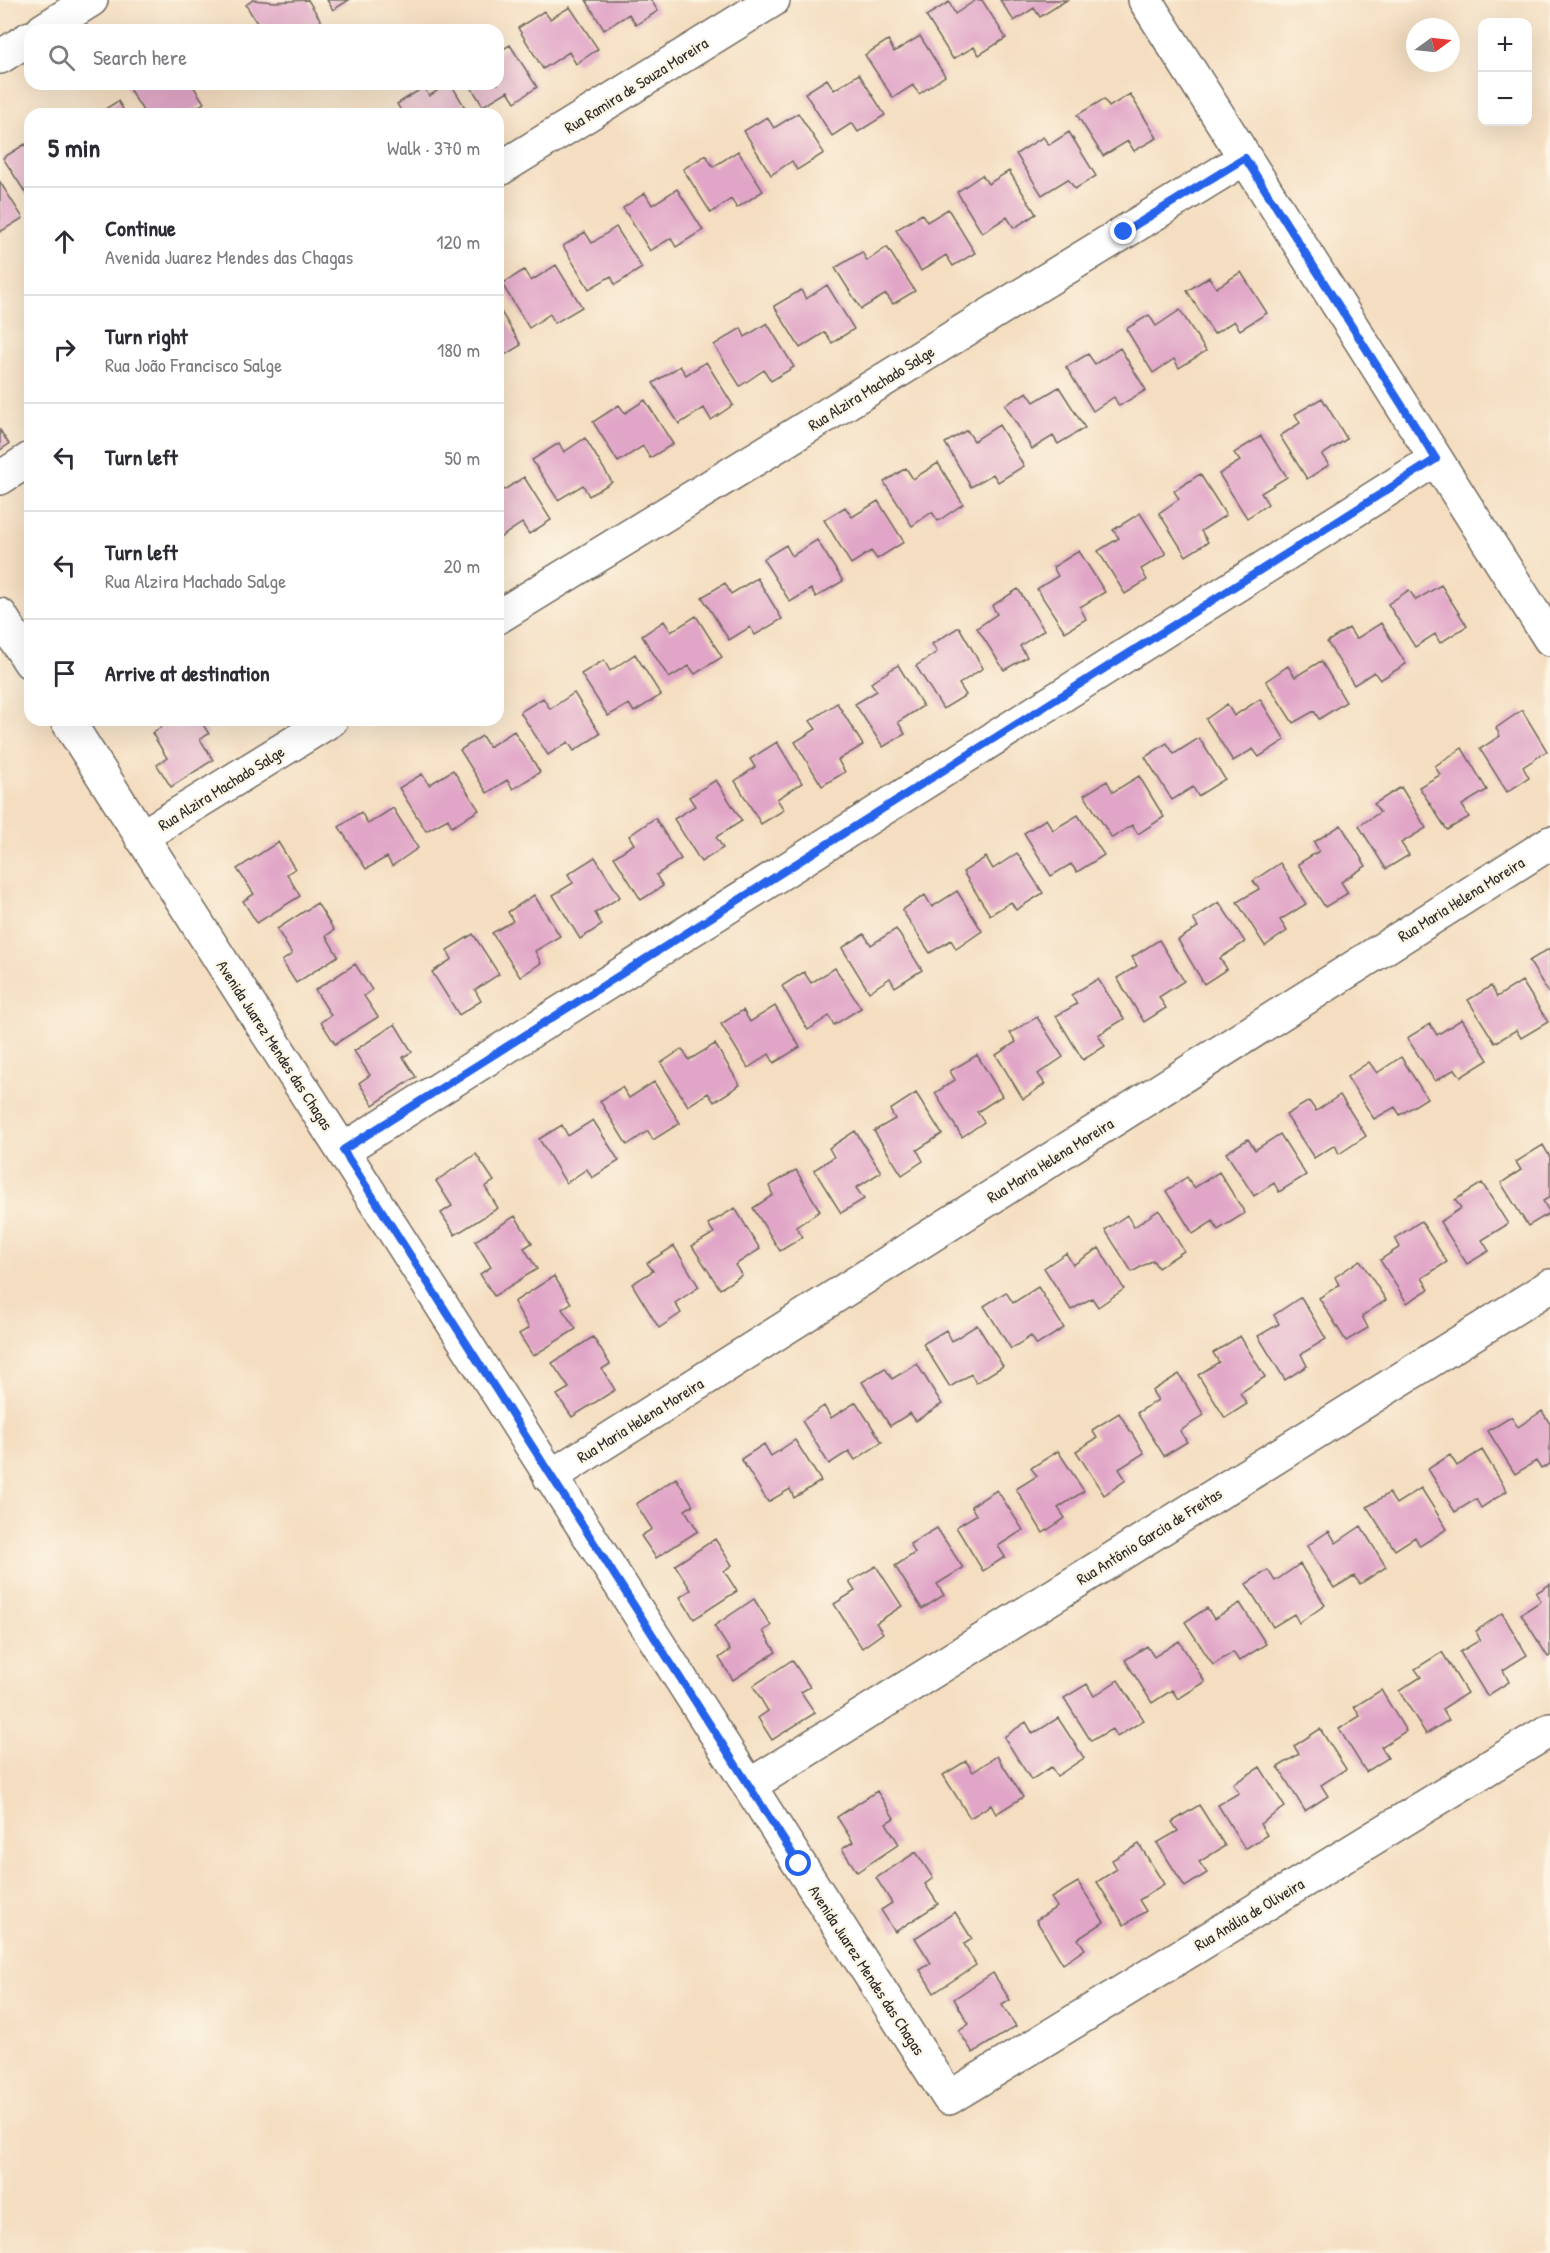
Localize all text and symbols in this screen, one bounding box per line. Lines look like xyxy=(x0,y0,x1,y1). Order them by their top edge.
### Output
north arrow xyxy=(1406,18,1460,72)
map controls xyxy=(1478,18,1532,126)
button: + xyxy=(1478,18,1532,72)
search box xyxy=(24,24,504,90)
street label: Rua Ramira de Souza Moreira xyxy=(560,32,712,138)
icon: search xyxy=(45,41,78,74)
text: Search here xyxy=(93,42,187,72)
button: − xyxy=(1478,72,1532,126)
text: 5 min xyxy=(48,130,100,165)
text: Walk · 370 m xyxy=(387,134,480,161)
text: Continue xyxy=(105,213,176,243)
route end xyxy=(1110,218,1136,244)
icon: ahead xyxy=(48,225,81,258)
text: 120 m xyxy=(436,228,480,255)
text: Avenida Juarez Mendes das Chagas xyxy=(105,243,353,270)
text: Turn right xyxy=(105,321,188,351)
icon: right xyxy=(48,333,81,366)
text: 180 m xyxy=(437,336,480,363)
street label: Rua Alzira Machado Salge xyxy=(804,340,939,436)
text: Rua João Francisco Salge xyxy=(105,351,282,378)
icon: left xyxy=(48,441,81,474)
text: Turn left xyxy=(105,442,178,472)
text: 50 m xyxy=(444,444,480,471)
text: Turn left xyxy=(105,537,178,567)
icon: left xyxy=(48,549,81,582)
text: 20 m xyxy=(443,552,480,579)
text: Rua Alzira Machado Salge xyxy=(105,567,286,594)
icon: arrive xyxy=(48,657,81,690)
text: Arrive at destination xyxy=(105,658,270,688)
street label: Rua Alzira Machado Salge xyxy=(154,740,289,836)
street label: Rua Maria Helena Moreira xyxy=(1394,851,1528,947)
street label: Avenida Juarez Mendes das Chagas xyxy=(212,956,338,1134)
street label: Rua Maria Helena Moreira xyxy=(983,1112,1117,1208)
street label: Rua Maria Helena Moreira xyxy=(573,1372,707,1468)
street label: Rua Antônio Garcia de Freitas xyxy=(1072,1482,1226,1590)
route start xyxy=(785,1850,811,1876)
street label: Rua Anália de Oliveira xyxy=(1190,1873,1308,1955)
street label: Avenida Juarez Mendes das Chagas xyxy=(804,1881,930,2059)

